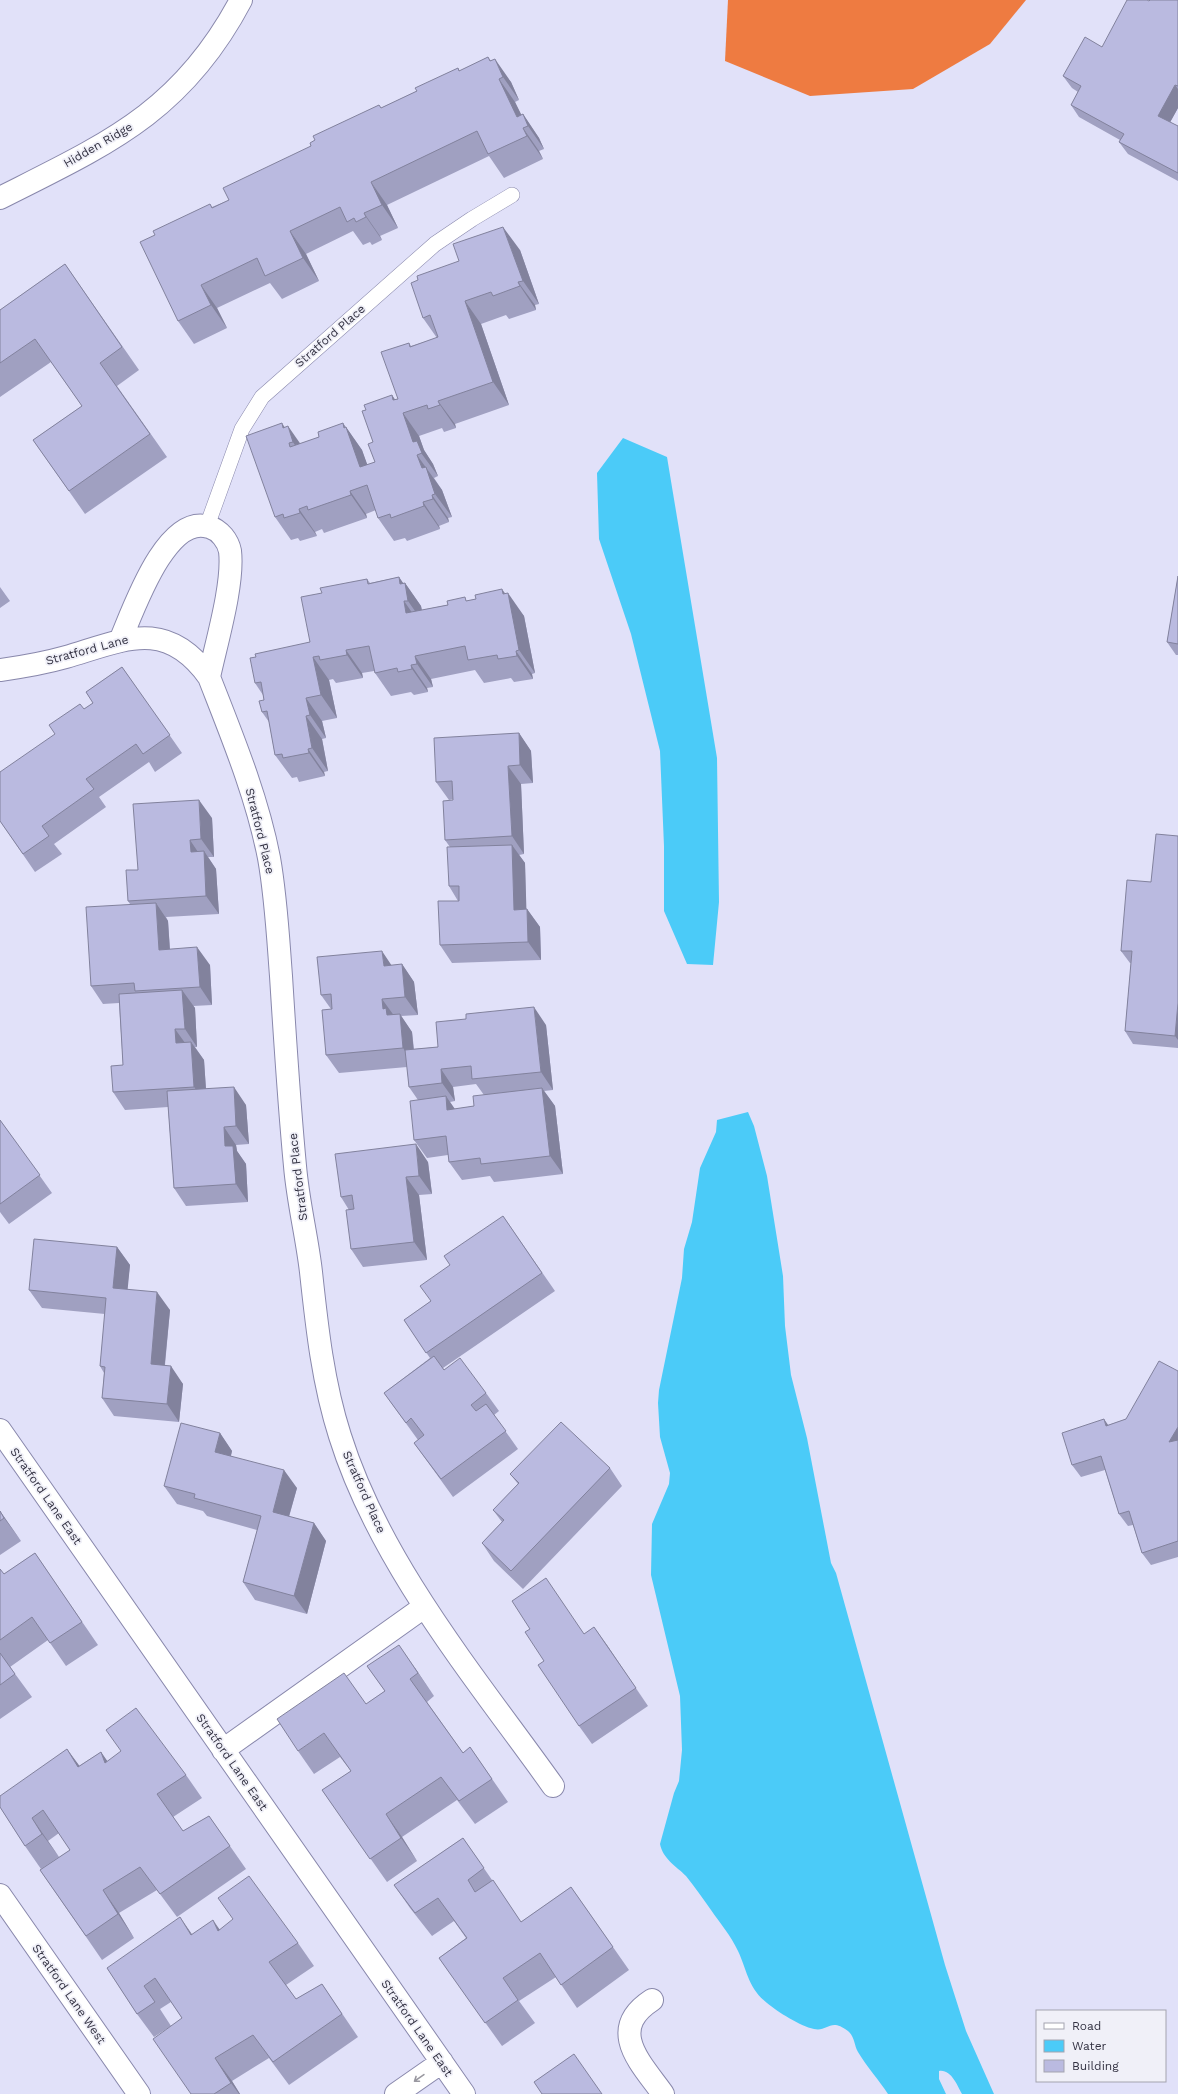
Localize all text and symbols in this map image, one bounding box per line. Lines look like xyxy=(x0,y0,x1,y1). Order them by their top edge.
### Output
street label: Hidden Ridge xyxy=(61,120,135,170)
street label: Stratford Place xyxy=(292,302,368,370)
street label: Stratford Lane xyxy=(44,632,130,668)
street label: Stratford Place xyxy=(243,786,277,876)
street label: Stratford Place xyxy=(286,1132,310,1222)
street label: Stratford Lane East xyxy=(7,1445,85,1547)
street label: Stratford Place xyxy=(340,1449,388,1535)
street label: Stratford Lane East xyxy=(193,1711,271,1813)
street label: Stratford Lane West xyxy=(29,1941,109,2047)
street label: Stratford Lane East xyxy=(378,1977,456,2079)
legend xyxy=(1036,2010,1166,2082)
text: Road xyxy=(1072,2019,1101,2033)
text: Water xyxy=(1072,2039,1107,2053)
text: Building xyxy=(1072,2059,1119,2073)
one-way arrow xyxy=(414,2074,425,2082)

